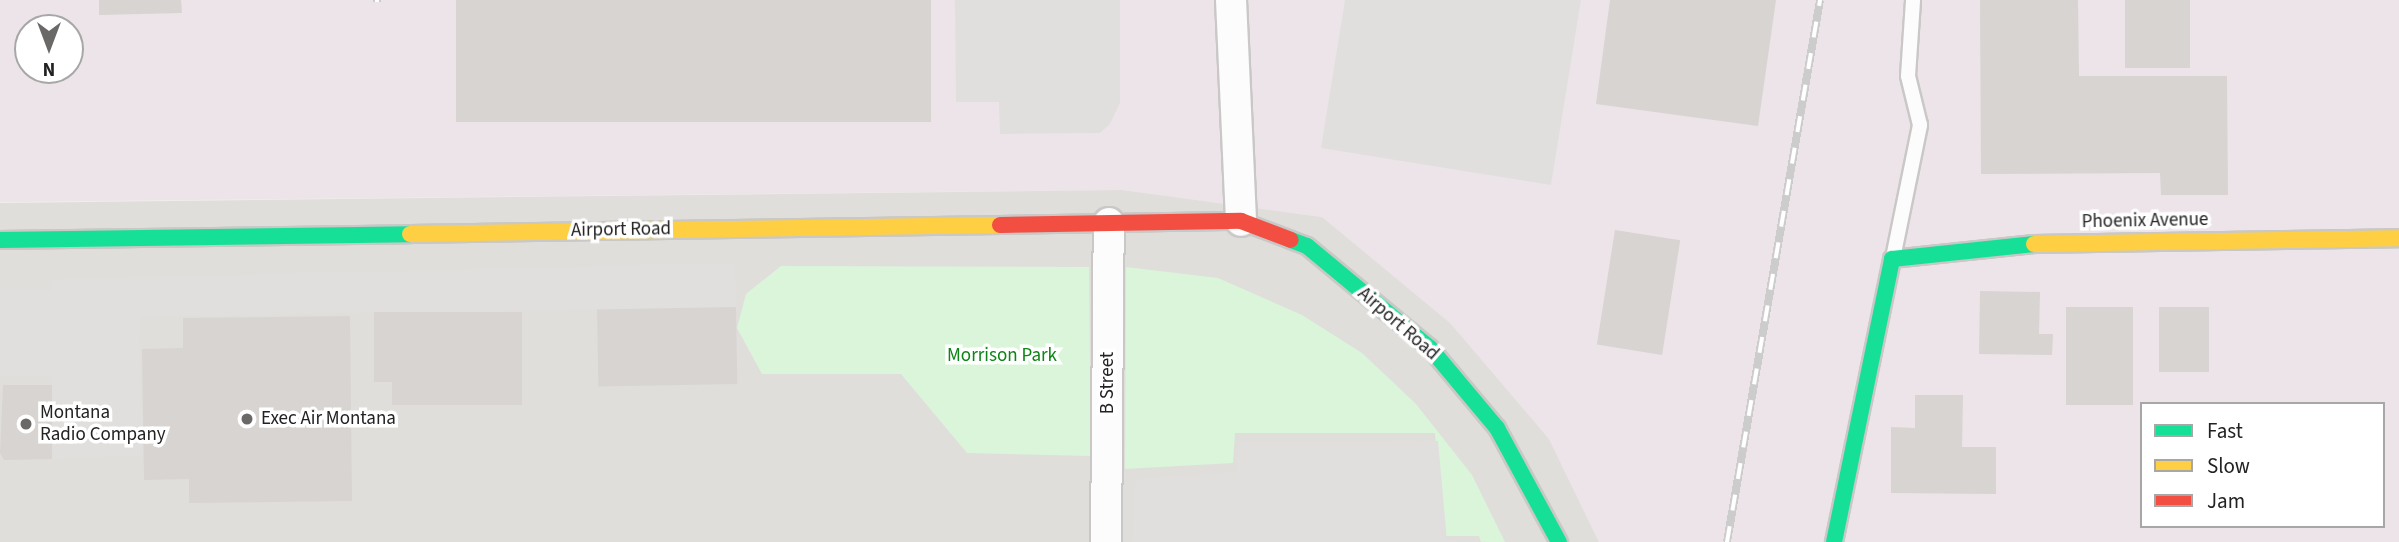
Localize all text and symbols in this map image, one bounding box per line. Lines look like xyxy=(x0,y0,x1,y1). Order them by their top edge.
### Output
north arrow xyxy=(14,14,84,84)
text: N xyxy=(43,55,55,82)
street label: Phoenix Avenue xyxy=(2081,208,2209,234)
street label: Airport Road xyxy=(571,218,671,242)
street label: Airport Road xyxy=(1353,283,1443,365)
park label: Morrison Park xyxy=(947,345,1057,367)
street label: B Street xyxy=(1097,352,1119,414)
place label: Montana Radio Company xyxy=(40,402,166,446)
legend xyxy=(2140,402,2385,528)
place label: Exec Air Montana xyxy=(261,408,396,430)
marker: Exec Air Montana xyxy=(239,411,255,427)
marker: Montana Radio Company xyxy=(18,416,34,432)
text: Fast xyxy=(2207,416,2243,446)
text: Slow xyxy=(2207,451,2250,481)
text: Jam xyxy=(2207,486,2245,516)

